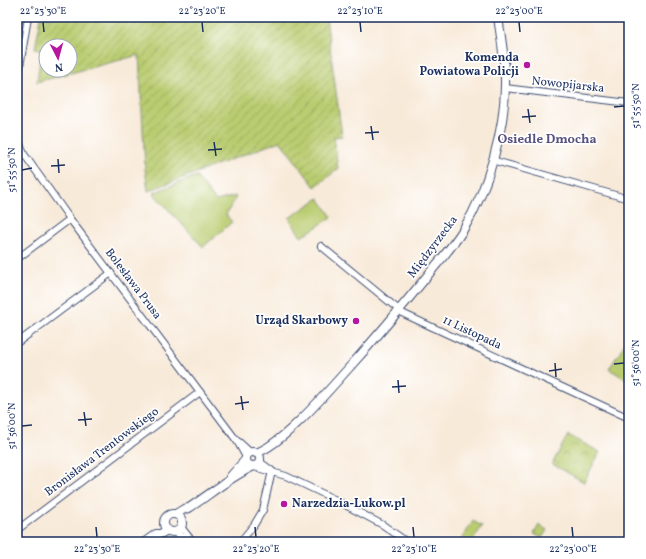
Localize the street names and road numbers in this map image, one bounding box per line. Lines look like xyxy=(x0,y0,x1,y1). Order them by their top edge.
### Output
street label: Nowopijarska xyxy=(531,73,605,97)
street label: Międzyrzecka xyxy=(404,213,462,281)
street label: Bolesława Prusa xyxy=(101,245,165,323)
street label: 11 Listopada xyxy=(440,312,504,354)
street label: Bronisława Trentowskiego xyxy=(42,404,162,500)

